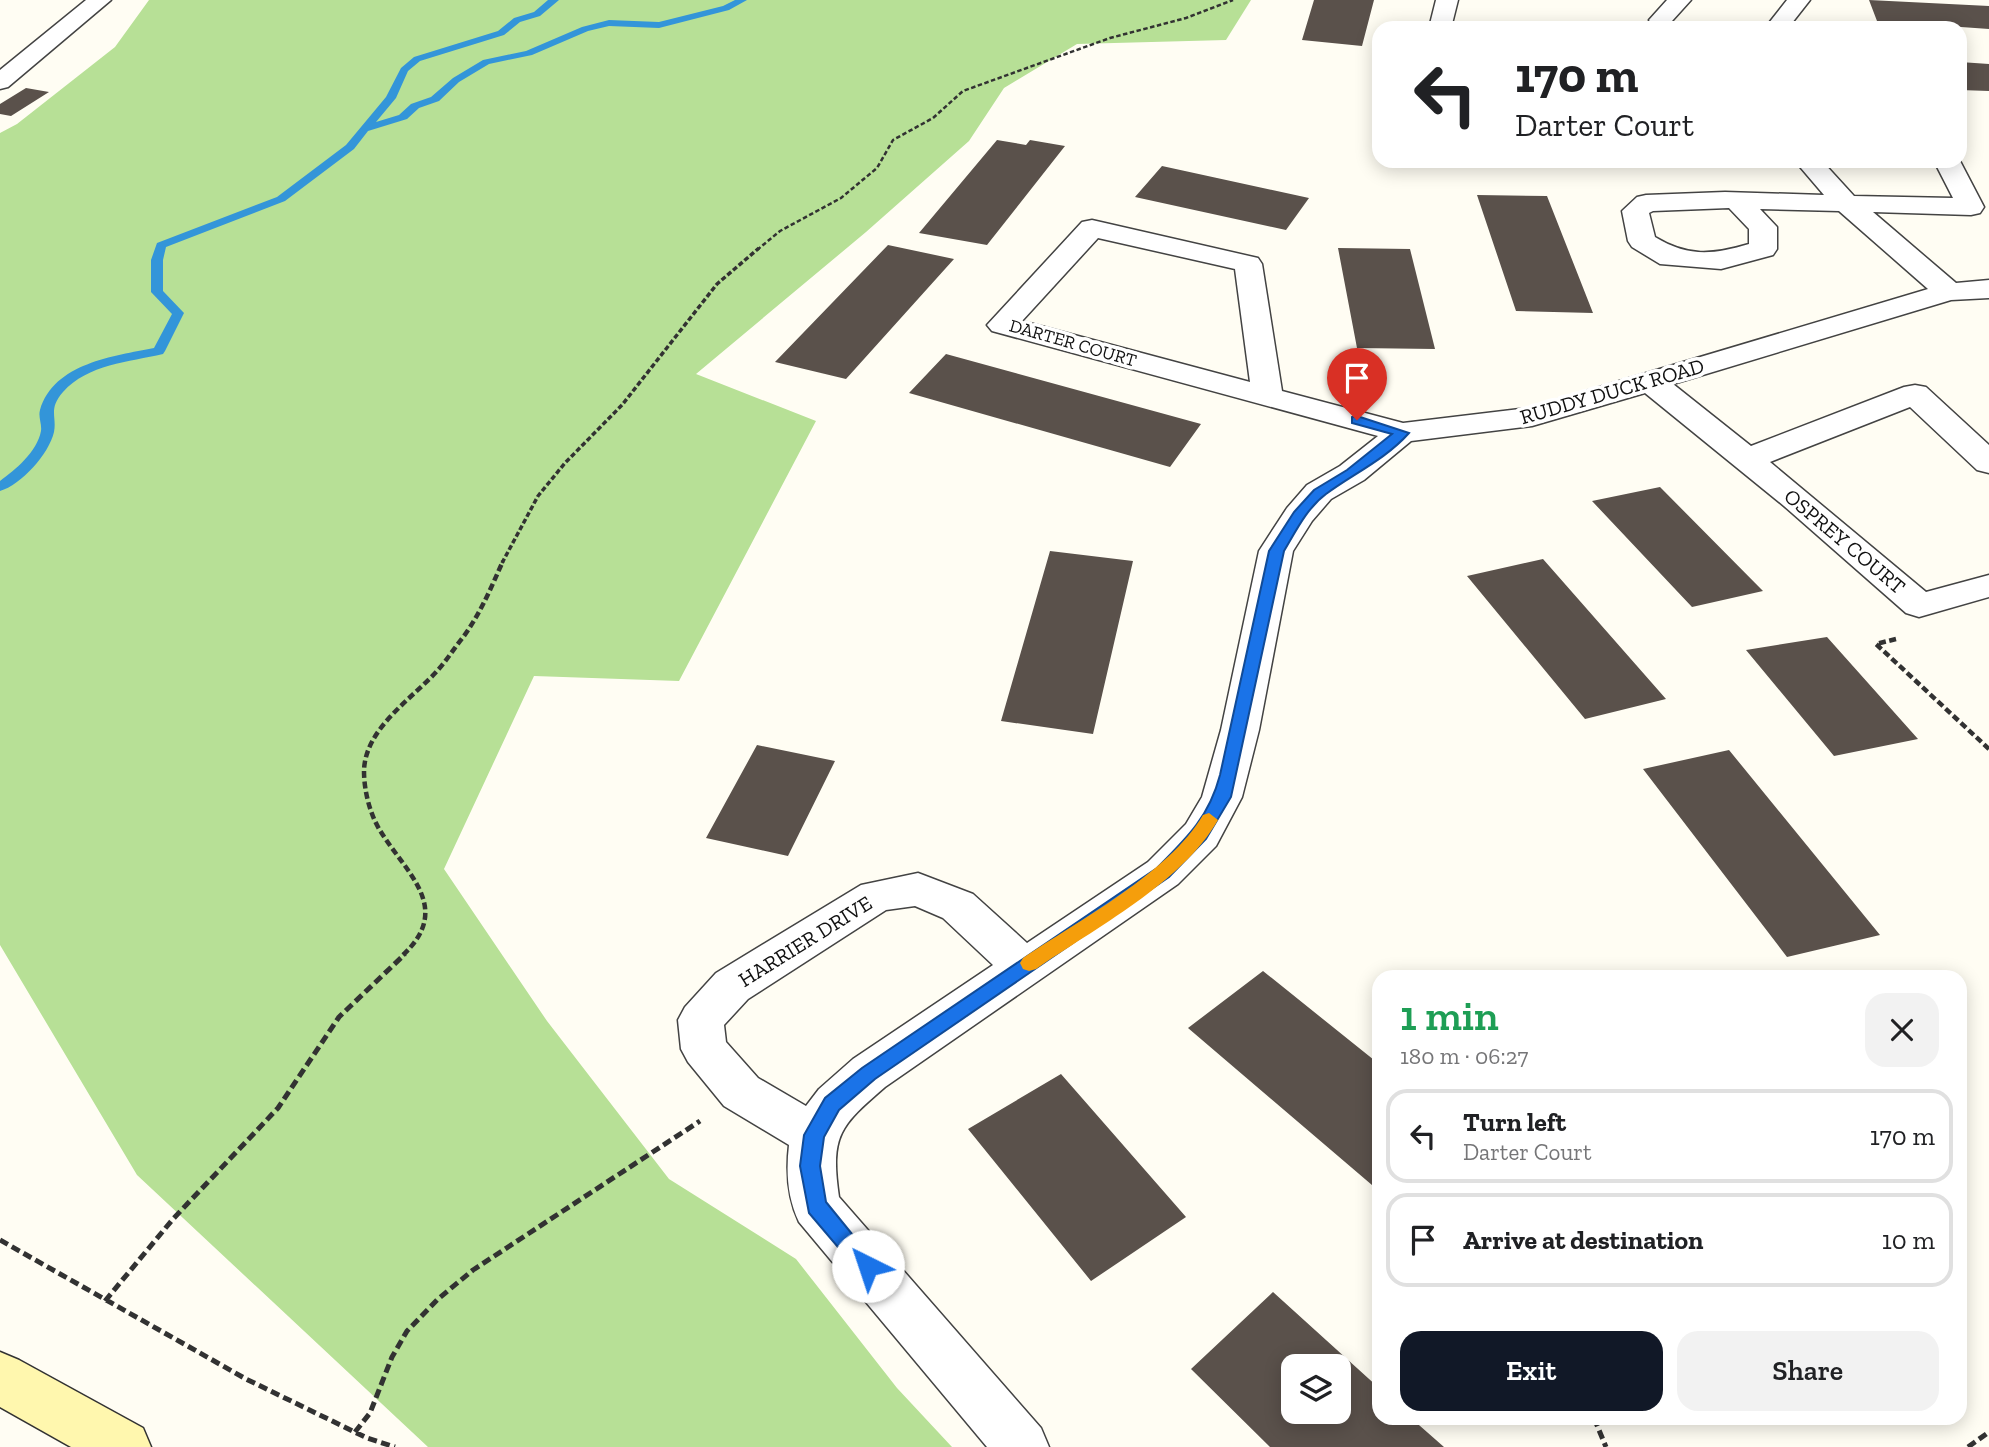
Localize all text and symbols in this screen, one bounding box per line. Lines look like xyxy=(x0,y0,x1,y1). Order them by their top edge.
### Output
text: 170 m xyxy=(1515,46,1638,105)
icon: left xyxy=(1400,49,1491,140)
text: Darter Court xyxy=(1515,106,1694,144)
street label: DARTER COURT xyxy=(1007,314,1139,372)
pin xyxy=(1327,348,1387,420)
street label: RUDDY DUCK ROAD xyxy=(1517,353,1707,429)
icon: arrive xyxy=(1338,359,1376,397)
street label: OSPREY COURT xyxy=(1779,483,1911,599)
street label: HARRIER DRIVE xyxy=(734,890,876,992)
text: 1 min xyxy=(1400,990,1499,1041)
button: close xyxy=(1865,993,1939,1067)
text: 180 m · 06:27 xyxy=(1400,1042,1528,1070)
text: Turn left xyxy=(1463,1106,1566,1138)
icon: left xyxy=(1404,1117,1442,1155)
text: 170 m xyxy=(1870,1120,1935,1152)
text: Darter Court xyxy=(1463,1138,1591,1166)
icon: arrive xyxy=(1404,1221,1442,1259)
text: Arrive at destination xyxy=(1463,1224,1703,1256)
text: 10 m xyxy=(1882,1224,1935,1256)
position arrow xyxy=(831,1229,905,1303)
button: Exit xyxy=(1400,1331,1663,1411)
button: Share xyxy=(1677,1331,1939,1411)
map controls xyxy=(1281,1354,1351,1424)
button: layers xyxy=(1281,1354,1351,1424)

